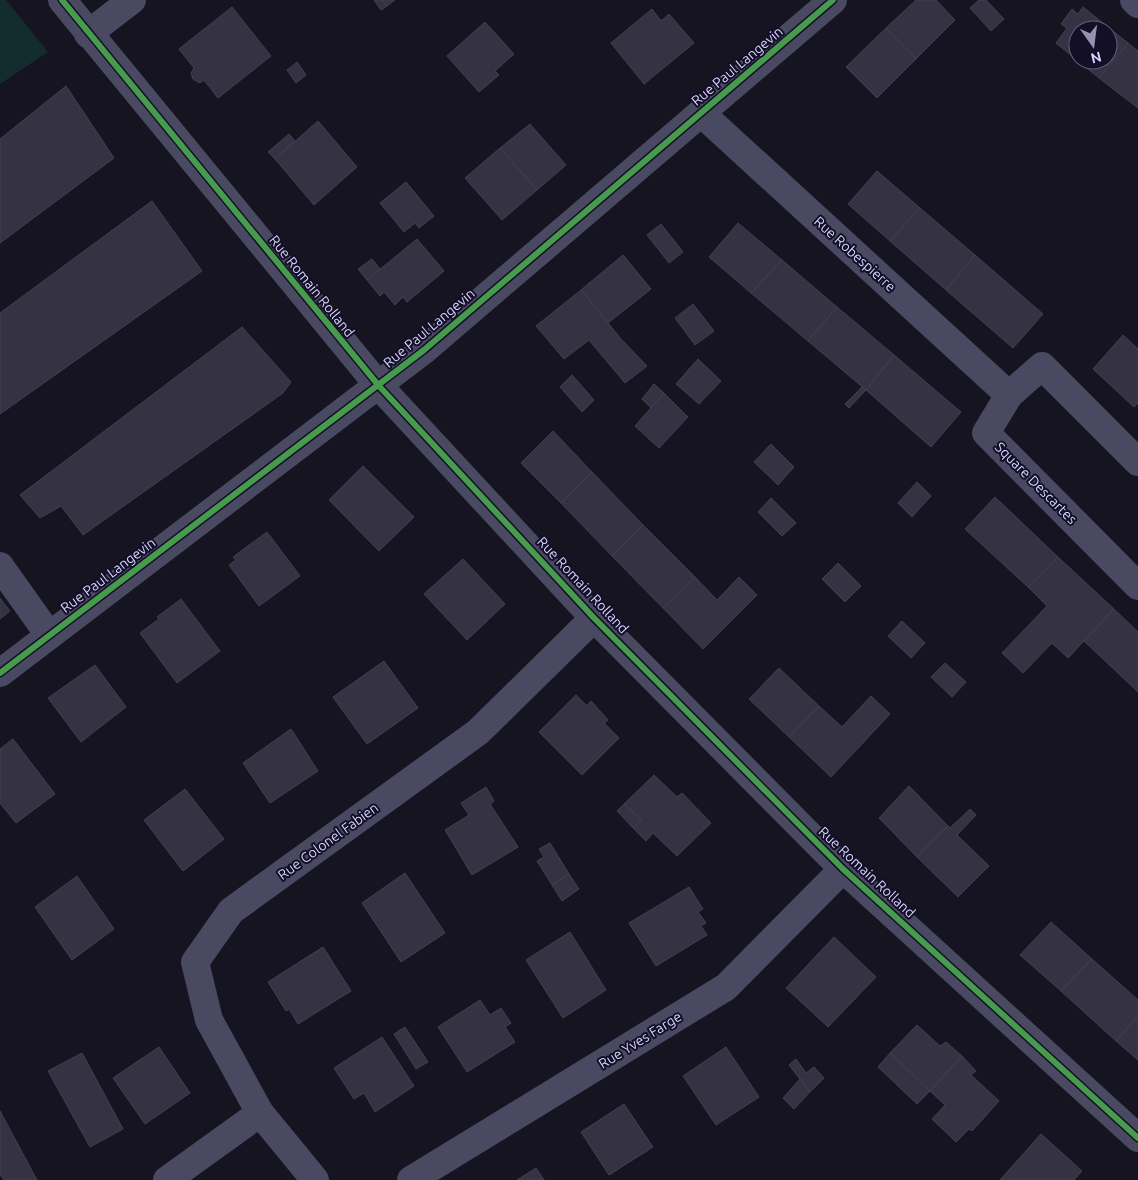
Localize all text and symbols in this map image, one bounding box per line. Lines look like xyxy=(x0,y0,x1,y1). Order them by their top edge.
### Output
north arrow xyxy=(1068,20,1118,70)
street label: Rue Paul Langevin xyxy=(688,23,786,109)
text: N xyxy=(1089,49,1103,67)
street label: Rue Robespierre xyxy=(811,213,899,295)
street label: Rue Romain Rolland xyxy=(266,232,358,340)
street label: Rue Paul Langevin xyxy=(380,285,478,371)
street label: Square Descartes xyxy=(992,439,1080,527)
street label: Rue Romain Rolland xyxy=(534,533,632,637)
street label: Rue Paul Langevin xyxy=(58,534,158,616)
street label: Rue Colonel Fabien xyxy=(275,799,381,883)
street label: Rue Romain Rolland xyxy=(815,823,919,921)
street label: Rue Yves Farge xyxy=(596,1008,684,1072)

